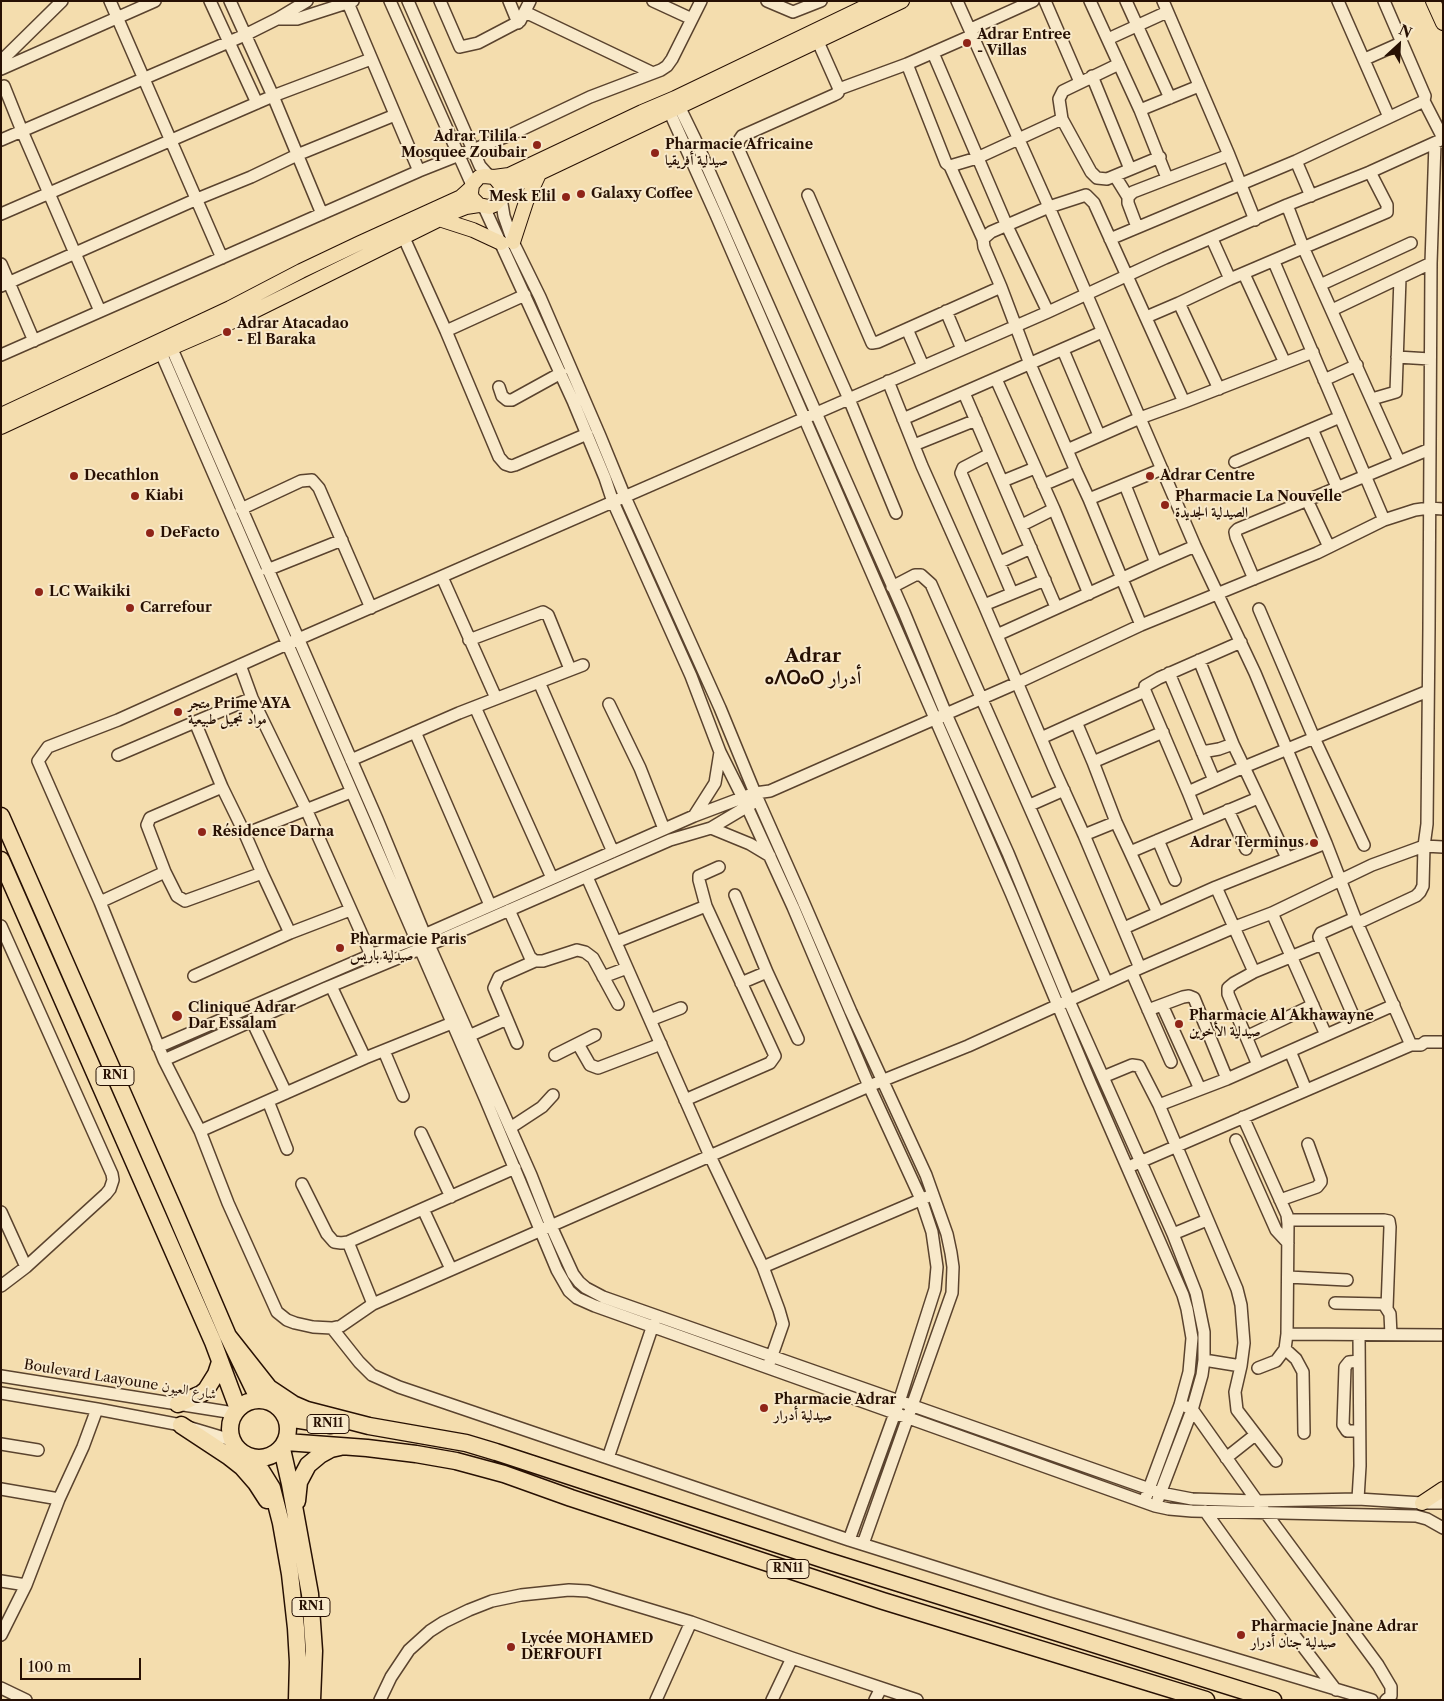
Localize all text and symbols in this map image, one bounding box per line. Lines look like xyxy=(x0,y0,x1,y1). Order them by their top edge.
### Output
north arrow xyxy=(1374,20,1424,70)
text: N xyxy=(1396,21,1415,42)
place label: Adrar Entree - Villas xyxy=(977,27,1071,59)
marker: Adrar Entree - Villas xyxy=(961,37,973,49)
place label: Adrar Tilila - Mosquee Zoubair xyxy=(401,129,527,162)
place label: Pharmacie Africaine صيدلية أفريقيا xyxy=(665,137,813,170)
marker: Adrar Tilila - Mosquee Zoubair xyxy=(531,139,543,151)
marker: Pharmacie Africaine صيدلية أفريقيا xyxy=(649,147,661,159)
place label: Galaxy Coffee xyxy=(591,186,693,202)
marker: Galaxy Coffee xyxy=(575,188,587,200)
place label: Mesk Elil xyxy=(489,189,556,205)
marker: Mesk Elil xyxy=(560,191,572,203)
place label: Adrar Atacadao - El Baraka xyxy=(237,316,349,348)
marker: Adrar Atacadao - El Baraka xyxy=(221,326,233,338)
place label: Decathlon xyxy=(84,468,159,484)
place label: Adrar Centre xyxy=(1160,468,1255,484)
marker: Decathlon xyxy=(68,470,80,482)
marker: Adrar Centre xyxy=(1144,470,1156,482)
place label: Kiabi xyxy=(145,488,183,504)
place label: Pharmacie La Nouvelle الصيدلية الجديدة xyxy=(1175,489,1342,522)
marker: Kiabi xyxy=(129,490,141,502)
marker: Pharmacie La Nouvelle الصيدلية الجديدة xyxy=(1159,499,1171,511)
place label: DeFacto xyxy=(160,525,220,541)
marker: DeFacto xyxy=(144,527,156,539)
place label: LC Waikiki xyxy=(49,584,130,600)
marker: LC Waikiki xyxy=(33,586,45,598)
place label: Carrefour xyxy=(140,600,212,616)
marker: Carrefour xyxy=(124,602,136,614)
district label: Adrar ⴰⴷⵔⴰⵔ أدرار xyxy=(765,646,861,690)
place label: متجر Prime AYA مواد تجميل طبيعية xyxy=(188,696,291,729)
marker: متجر Prime AYA مواد تجميل طبيعية xyxy=(172,706,184,718)
place label: Résidence Darna xyxy=(212,824,334,840)
marker: Résidence Darna xyxy=(196,826,208,838)
place label: Adrar Terminus xyxy=(1190,835,1304,851)
marker: Adrar Terminus xyxy=(1308,837,1320,849)
place label: Pharmacie Paris صيدلية باريس xyxy=(350,932,467,964)
marker: Pharmacie Paris صيدلية باريس xyxy=(334,942,346,954)
place label: Clinique Adrar Dar Essalam xyxy=(188,1000,296,1032)
place label: Pharmacie Al Akhawayne صيدلية الأخوين xyxy=(1189,1008,1374,1040)
marker: Clinique Adrar Dar Essalam xyxy=(170,1009,184,1023)
marker: Pharmacie Al Akhawayne صيدلية الأخوين xyxy=(1173,1018,1185,1030)
road number: RN1 xyxy=(96,1066,134,1086)
street label: Boulevard Laayoune شارع العيون xyxy=(23,1356,217,1404)
place label: Pharmacie Adrar صيدلية أدرار xyxy=(774,1392,896,1424)
marker: Pharmacie Adrar صيدلية أدرار xyxy=(758,1402,770,1414)
road number: RN11 xyxy=(307,1415,349,1434)
road number: RN11 xyxy=(767,1560,809,1578)
road number: RN1 xyxy=(292,1598,330,1616)
place label: Pharmacie Jnane Adrar صيدلية جنان أدرار xyxy=(1251,1619,1418,1651)
marker: Pharmacie Jnane Adrar صيدلية جنان أدرار xyxy=(1235,1629,1247,1641)
place label: Lycée MOHAMED DERFOUFI xyxy=(521,1631,653,1664)
marker: Lycée MOHAMED DERFOUFI xyxy=(505,1641,517,1653)
scale bar xyxy=(22,1648,144,1680)
text: 100 m xyxy=(28,1657,71,1676)

